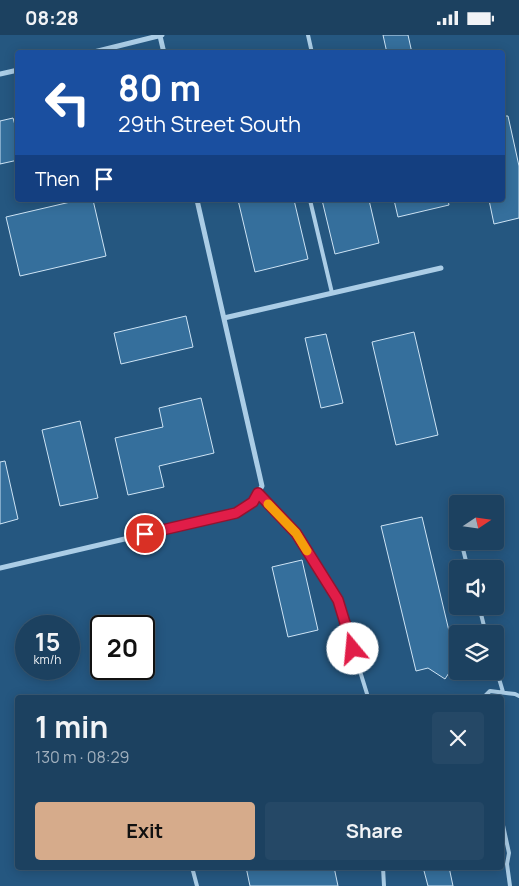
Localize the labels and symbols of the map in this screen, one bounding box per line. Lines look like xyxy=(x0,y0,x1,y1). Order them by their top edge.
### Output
north arrow xyxy=(449,495,504,550)
pin xyxy=(124,513,166,555)
speed limit sign: 20 xyxy=(90,615,155,680)
position arrow xyxy=(326,622,378,674)

